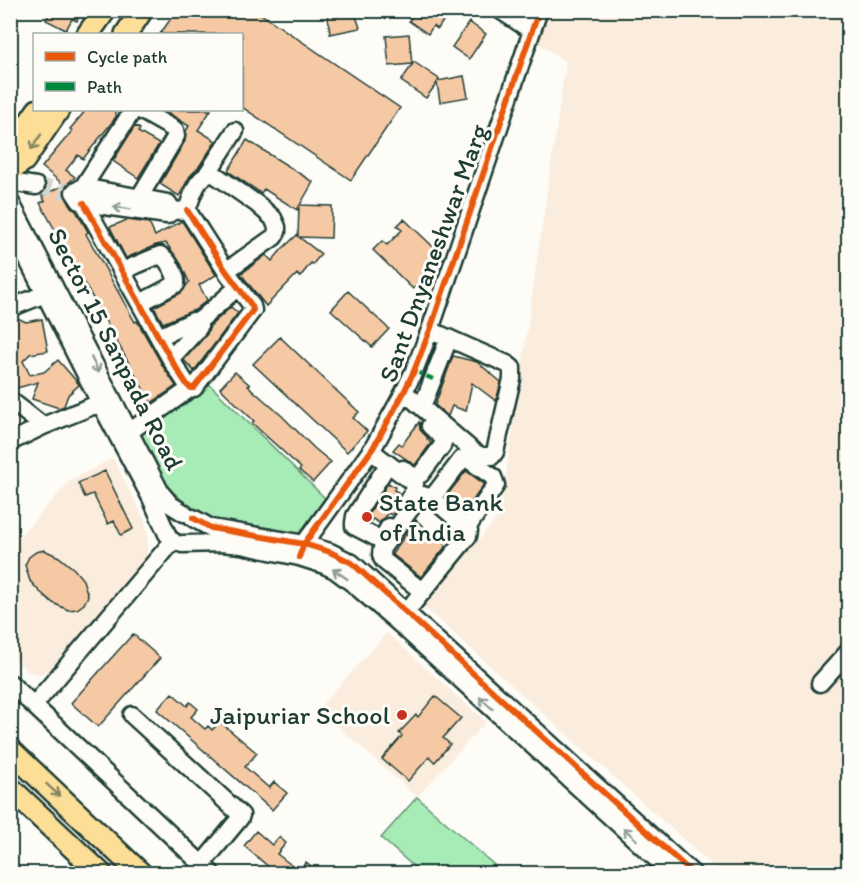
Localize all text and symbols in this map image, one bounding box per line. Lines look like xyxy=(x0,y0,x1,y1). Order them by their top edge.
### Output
legend xyxy=(33,33,243,111)
text: Cycle path xyxy=(87,46,168,68)
text: Path xyxy=(87,76,122,98)
street label: Sant Dnyaneshwar Marg xyxy=(371,119,495,386)
one-way arrow xyxy=(30,133,42,150)
one-way arrow xyxy=(112,203,132,214)
street label: Sector 15 Sanpada Road xyxy=(41,222,191,476)
one-way arrow xyxy=(90,356,101,374)
place label: State Bank of India xyxy=(379,486,504,548)
marker: State Bank of India xyxy=(360,510,374,524)
one-way arrow xyxy=(332,568,349,580)
one-way arrow xyxy=(479,696,494,710)
place label: Jaipuriar School xyxy=(210,699,390,731)
marker: Jaipuriar School xyxy=(395,708,409,722)
one-way arrow xyxy=(45,783,60,797)
one-way arrow xyxy=(623,827,638,841)

